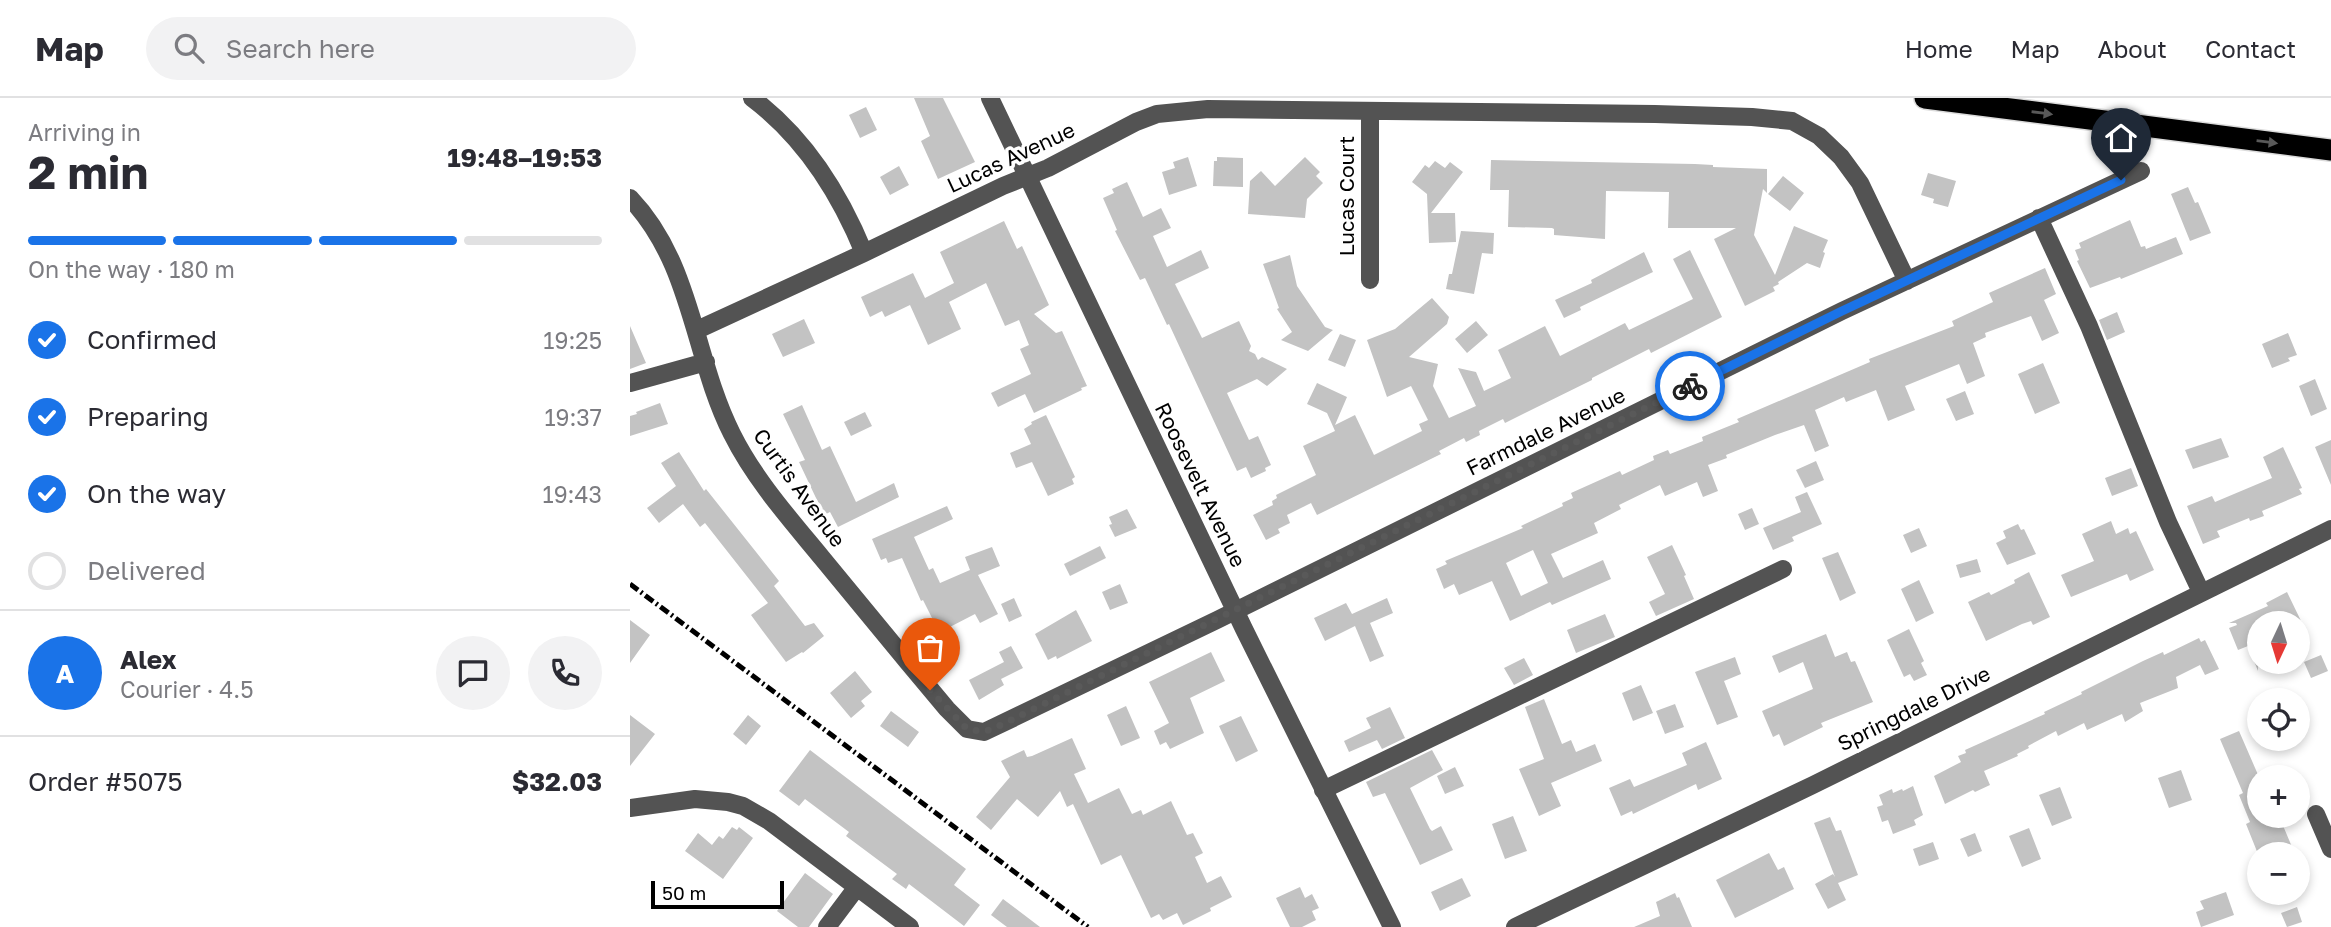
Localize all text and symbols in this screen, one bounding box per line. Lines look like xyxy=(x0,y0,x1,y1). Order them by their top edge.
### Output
search box xyxy=(146,17,636,80)
text: Map xyxy=(35,29,104,68)
icon: search xyxy=(170,29,208,67)
text: Search here xyxy=(226,33,375,64)
text: Home xyxy=(1905,34,1973,63)
text: Map xyxy=(2011,34,2060,63)
text: About xyxy=(2098,34,2167,63)
text: Contact xyxy=(2205,34,2296,63)
one-way arrow xyxy=(2031,107,2053,118)
pin xyxy=(2091,108,2151,180)
street label: Lucas Avenue xyxy=(943,116,1079,198)
text: Arriving in xyxy=(28,118,141,146)
icon: home xyxy=(2102,119,2140,157)
street label: Lucas Court xyxy=(1333,136,1359,256)
one-way arrow xyxy=(2256,136,2278,147)
text: 19:48–19:53 xyxy=(447,142,602,173)
text: 2 min xyxy=(28,144,148,199)
text: On the way · 180 m xyxy=(28,255,235,283)
icon: check xyxy=(28,321,66,359)
text: Confirmed xyxy=(87,324,217,355)
text: 19:25 xyxy=(543,326,602,354)
courier xyxy=(1655,351,1725,421)
icon: bike xyxy=(1671,367,1709,405)
street label: Farmdale Avenue xyxy=(1462,381,1629,481)
icon: check xyxy=(28,398,66,436)
street label: Roosevelt Avenue xyxy=(1150,398,1252,571)
text: Preparing xyxy=(87,401,209,432)
text: 19:37 xyxy=(544,403,602,431)
street label: Curtis Avenue xyxy=(748,423,852,552)
icon: check xyxy=(28,475,66,513)
text: On the way xyxy=(87,478,226,509)
text: 19:43 xyxy=(543,480,602,508)
text: Delivered xyxy=(87,555,206,586)
north arrow xyxy=(2247,611,2310,674)
map controls xyxy=(2247,611,2310,905)
pin xyxy=(900,618,960,690)
icon: bag xyxy=(911,629,949,667)
button: chat xyxy=(436,636,510,710)
button: phone xyxy=(528,636,602,710)
text: Alex xyxy=(120,644,177,675)
text: A xyxy=(56,658,74,689)
street label: Springdale Drive xyxy=(1833,660,1994,756)
text: Courier · 4.5 xyxy=(120,675,253,703)
button: locate xyxy=(2247,688,2310,751)
button: + xyxy=(2247,765,2310,828)
text: Order #5075 xyxy=(28,766,183,797)
text: $32.03 xyxy=(512,766,602,797)
button: − xyxy=(2247,842,2310,905)
scale bar xyxy=(651,878,784,910)
text: 50 m xyxy=(662,881,706,904)

